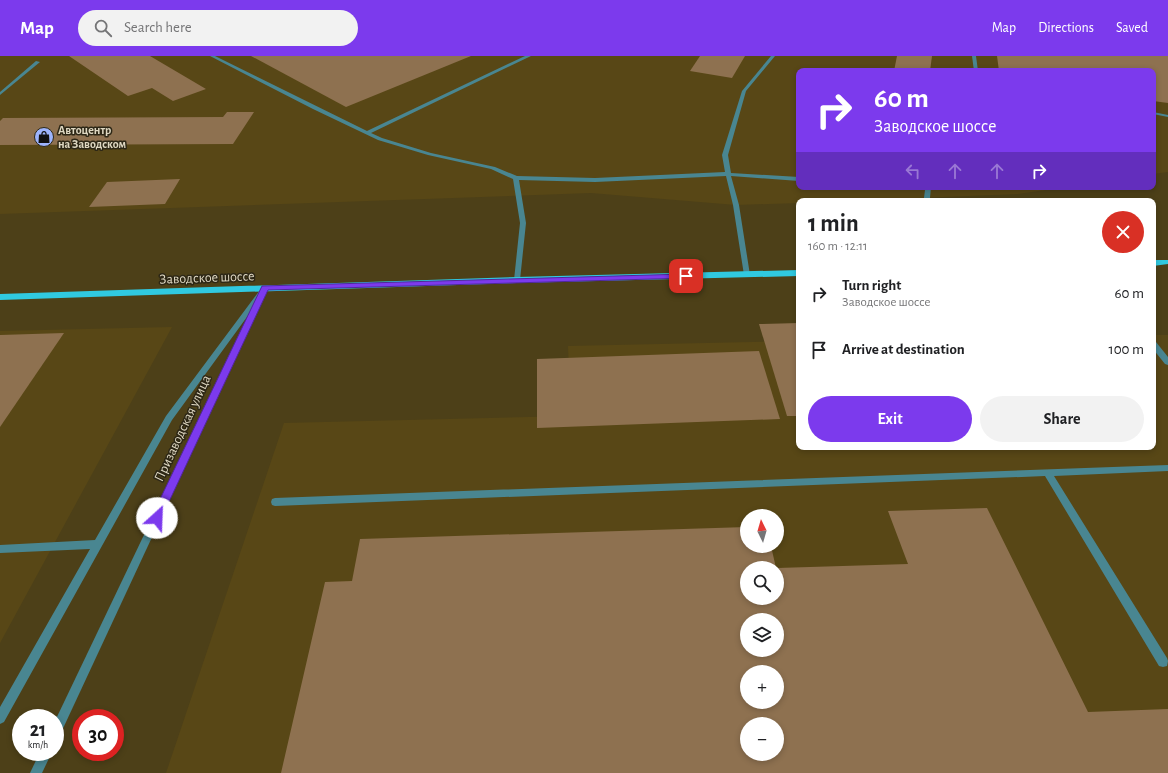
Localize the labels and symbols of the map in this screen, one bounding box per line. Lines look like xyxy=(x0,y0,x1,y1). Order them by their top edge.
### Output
place label: Автоцентр на Заводском xyxy=(58,124,126,150)
shop icon: Автоцентр на Заводском xyxy=(33,126,55,148)
pin xyxy=(669,259,703,293)
street label: Заводское шоссе xyxy=(159,269,255,287)
street label: Призаводская улица xyxy=(152,372,214,484)
position arrow xyxy=(136,497,178,539)
north arrow xyxy=(740,509,784,553)
speed limit sign: 30 xyxy=(72,709,124,761)

